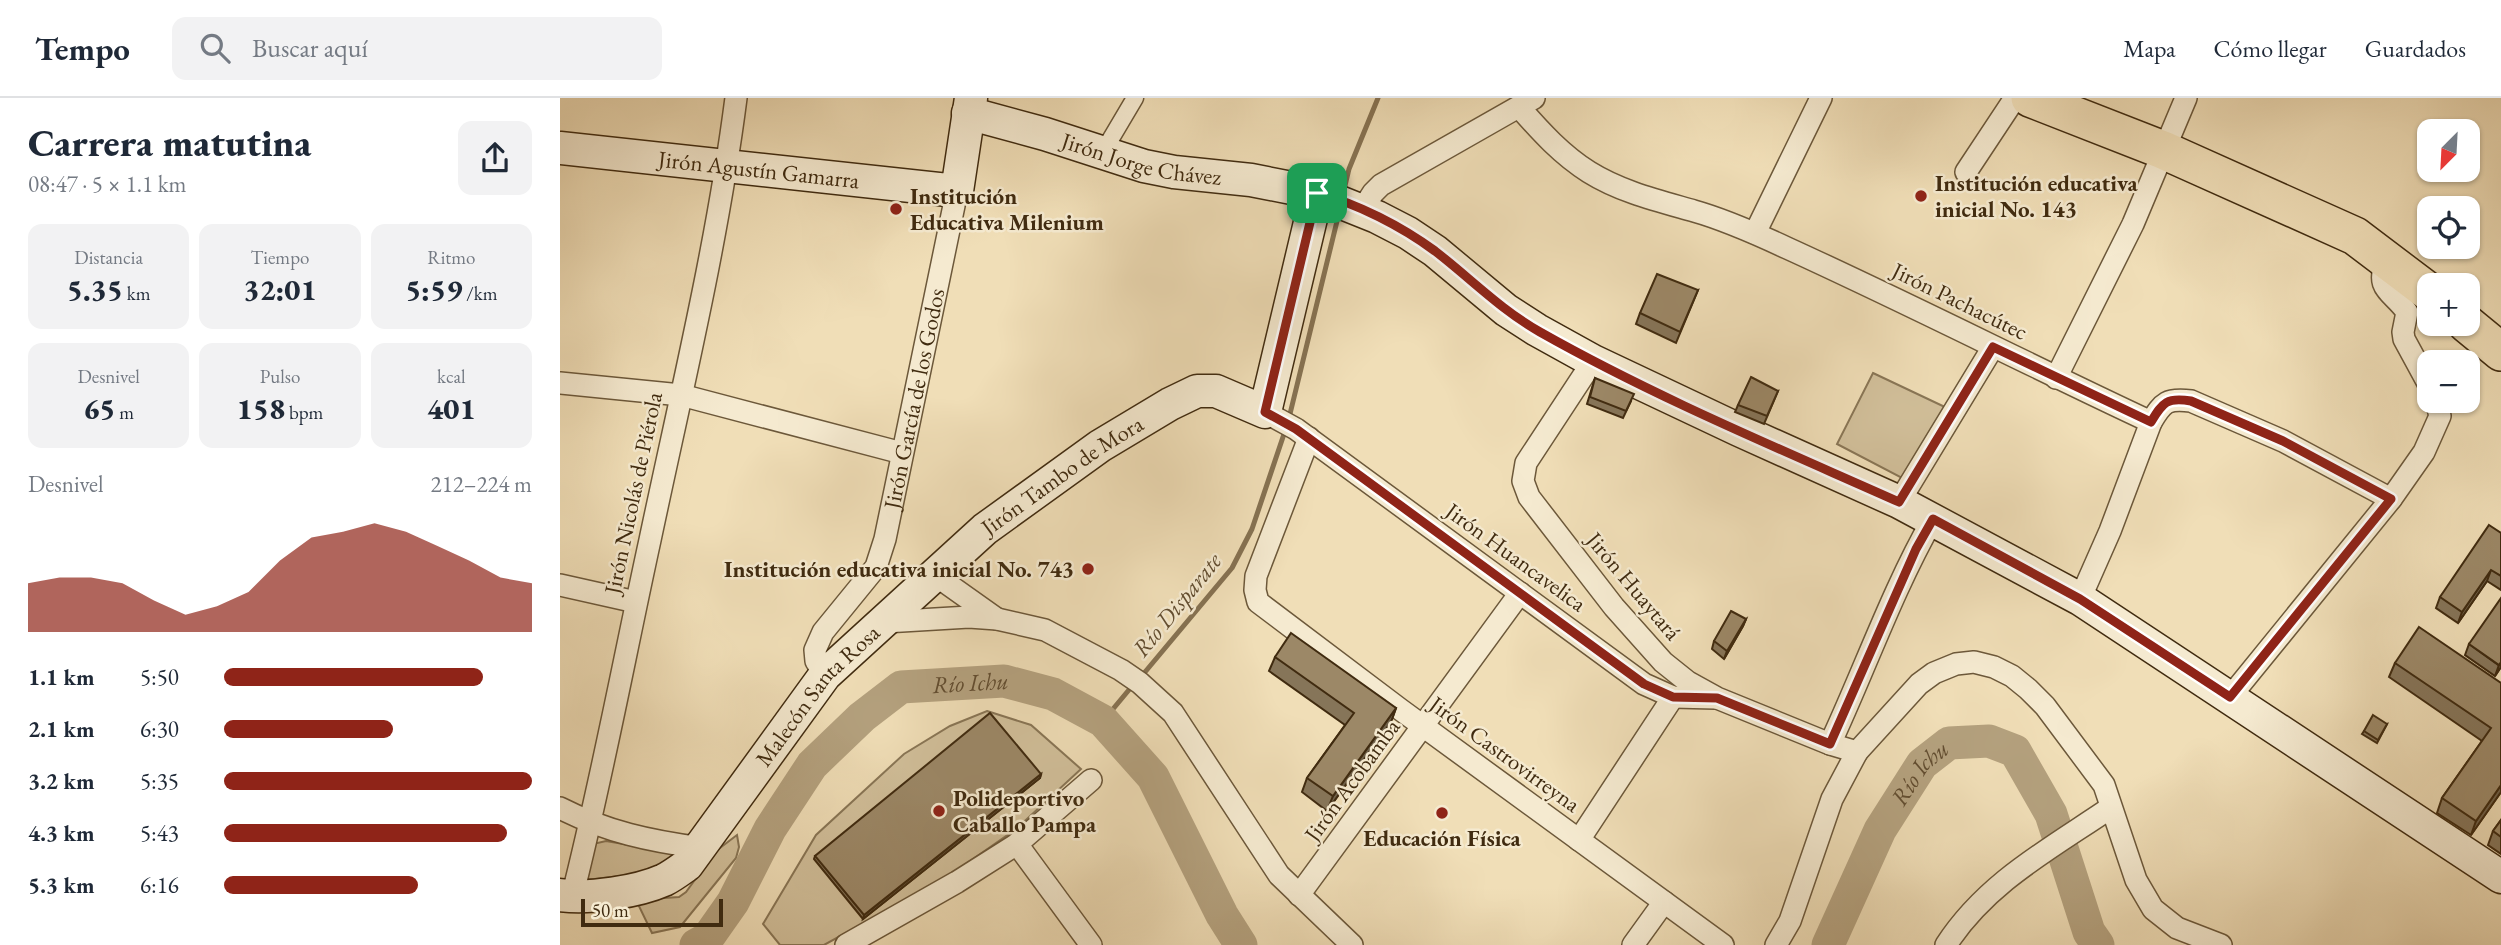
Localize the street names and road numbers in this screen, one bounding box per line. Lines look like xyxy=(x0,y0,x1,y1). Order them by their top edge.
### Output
street label: Jirón Jorge Chávez xyxy=(1056,125,1223,192)
street label: Jirón Agustín Gamarra xyxy=(655,144,862,195)
street label: Jirón Pachacútec xyxy=(1885,254,2033,347)
street label: Jirón García de los Godos xyxy=(876,286,951,514)
street label: Jirón Nicolás de Piérola xyxy=(597,388,669,599)
street label: Jirón Tambo de Mora xyxy=(973,408,1149,543)
street label: Jirón Huancavelica xyxy=(1438,495,1593,619)
street label: Jirón Huaytará xyxy=(1579,524,1689,647)
street label: Malecón Santa Rosa xyxy=(749,617,887,772)
street label: Jirón Castrovirreyna xyxy=(1422,688,1587,819)
street label: Jirón Acobamba xyxy=(1296,712,1407,849)

